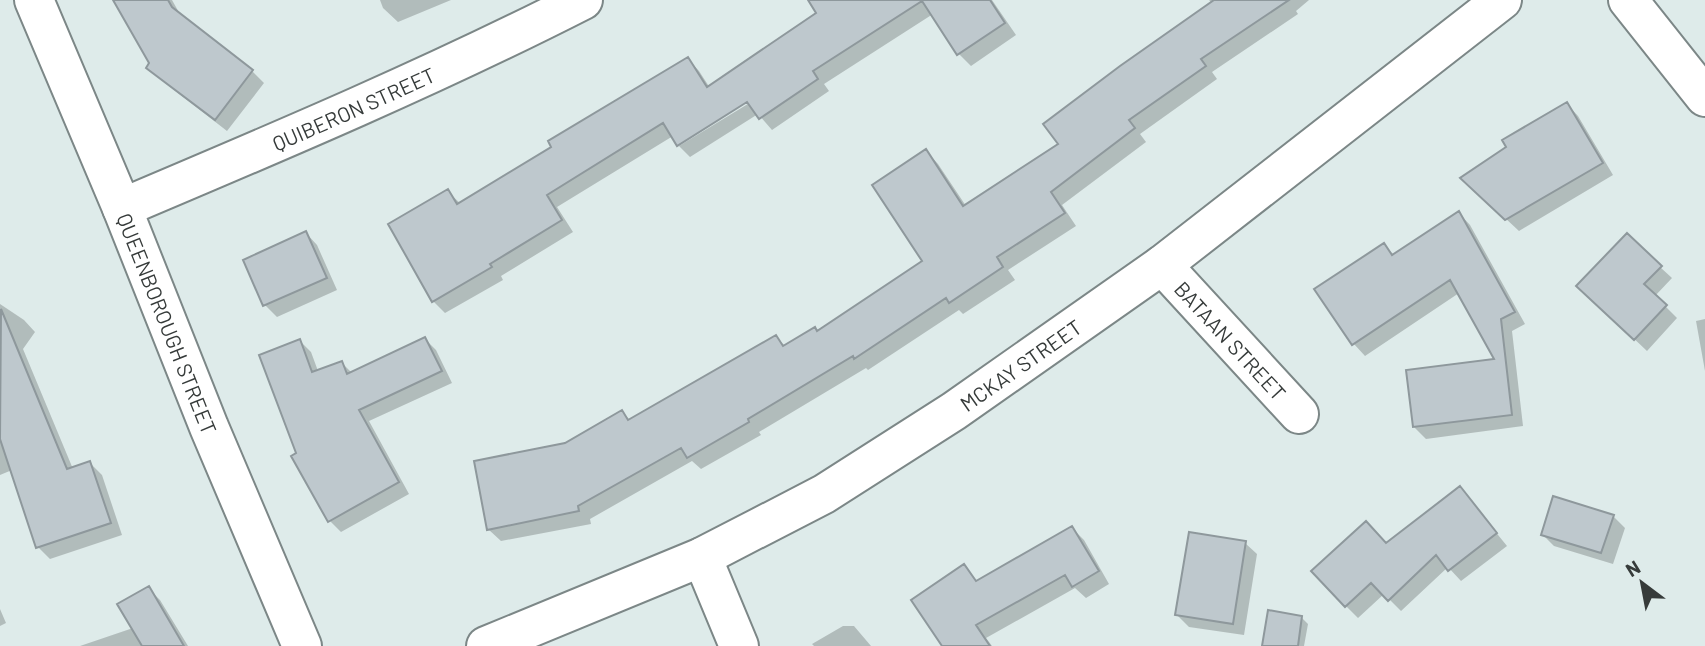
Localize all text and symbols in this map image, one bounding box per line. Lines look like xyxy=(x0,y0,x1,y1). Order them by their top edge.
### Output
street label: QUIBERON STREET xyxy=(268,61,439,155)
street label: QUEENBOROUGH STREET xyxy=(113,209,223,438)
street label: BATAAN STREET xyxy=(1170,275,1292,405)
street label: MCKAY STREET xyxy=(955,313,1086,416)
north arrow xyxy=(1607,548,1677,618)
text: N xyxy=(1621,555,1644,581)

